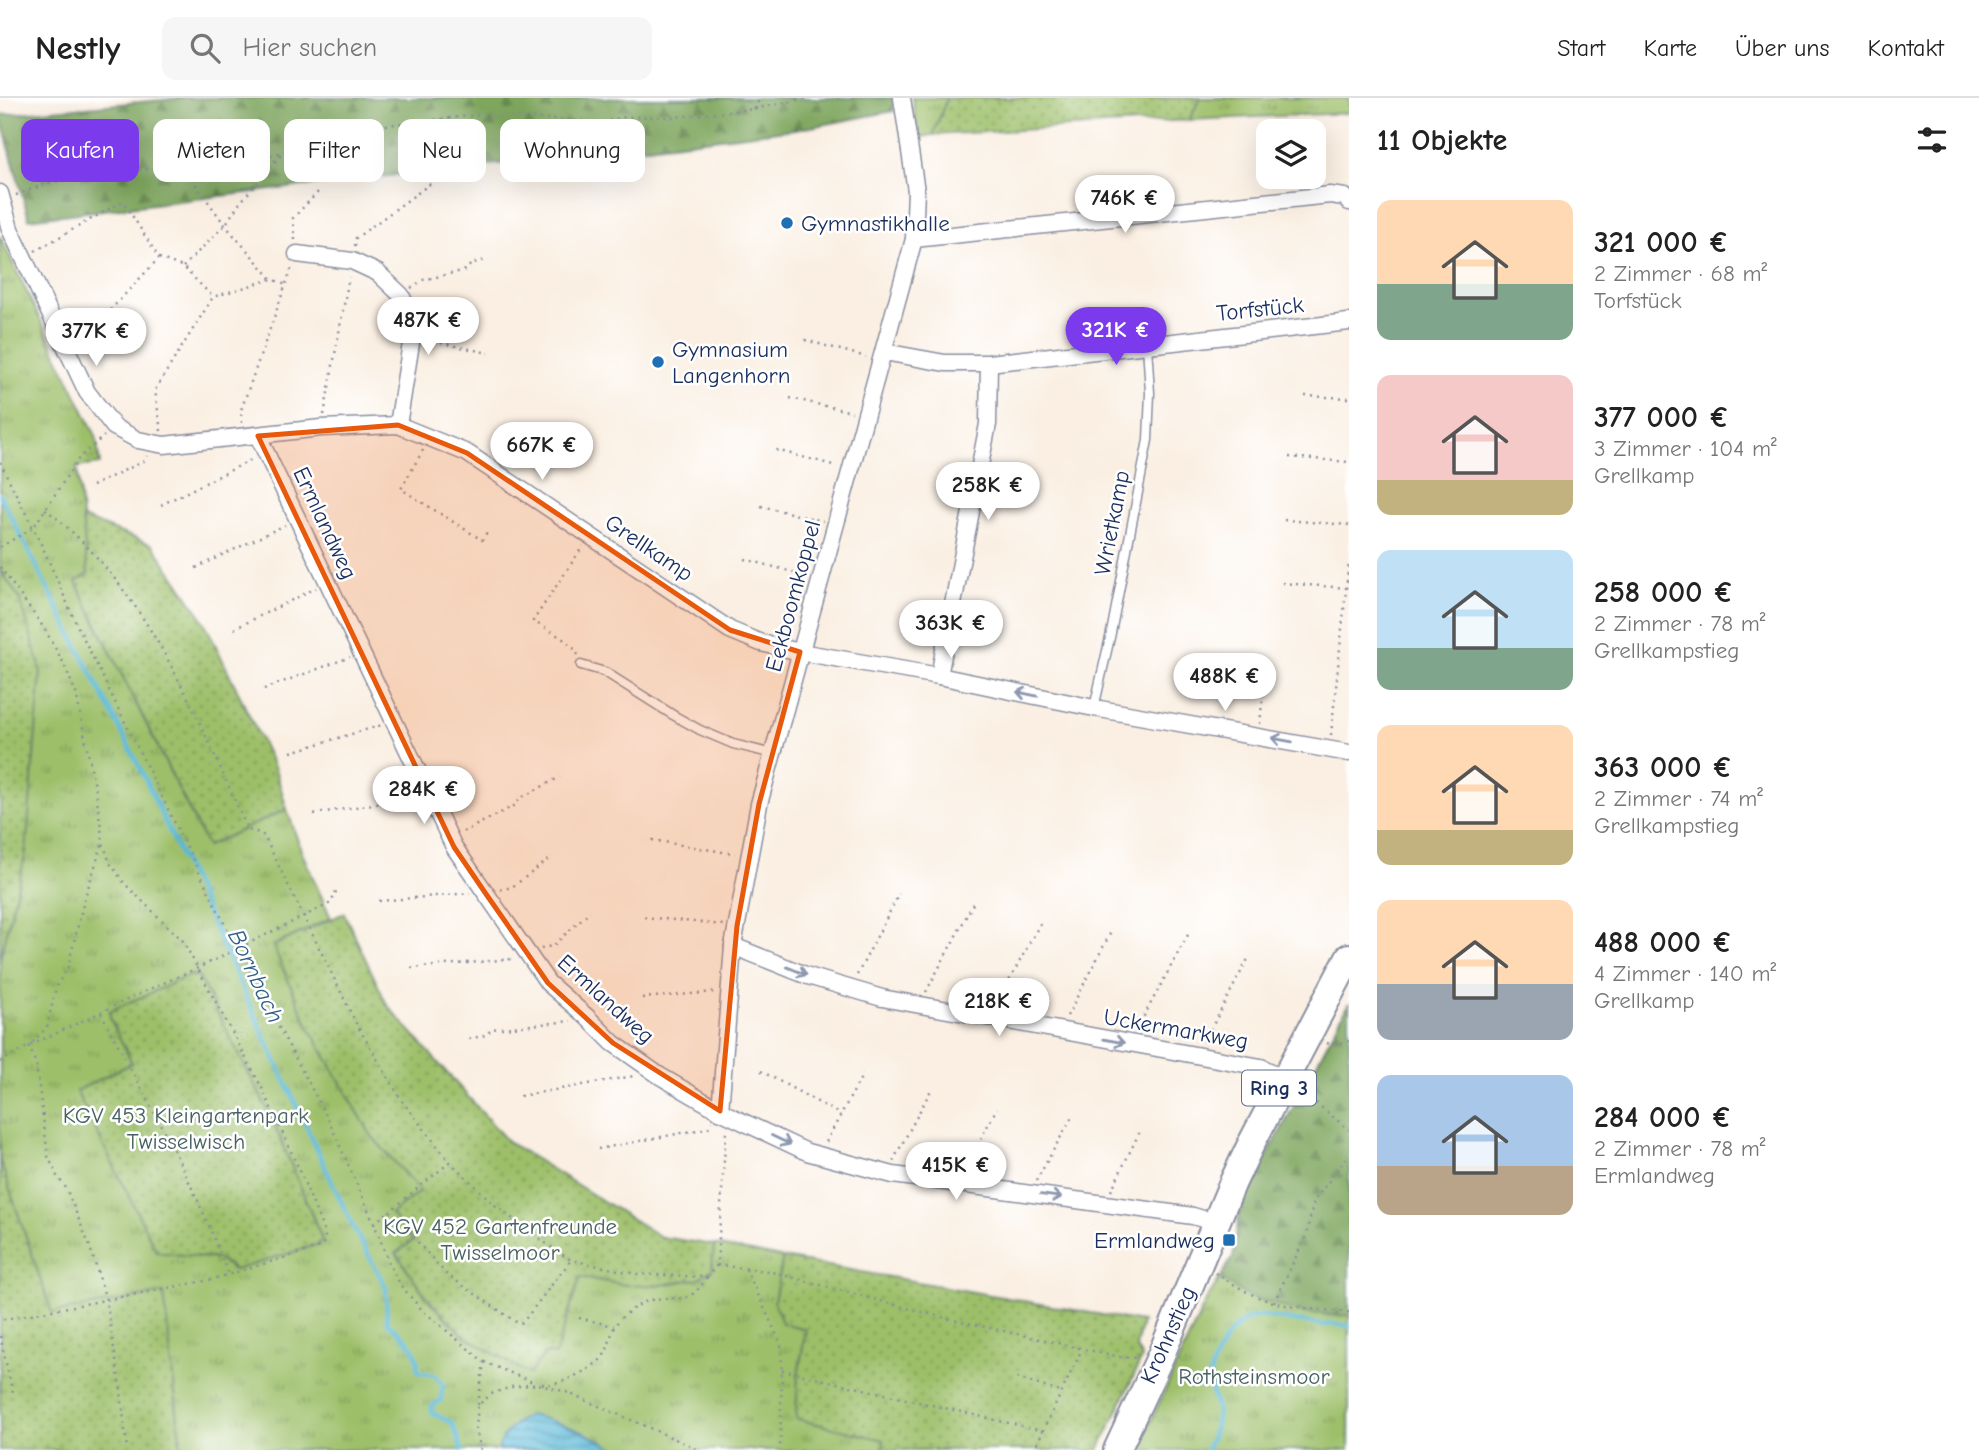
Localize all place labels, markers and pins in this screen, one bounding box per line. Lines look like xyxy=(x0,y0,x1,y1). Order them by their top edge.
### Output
pin: 746K € xyxy=(1068,176,1182,235)
place label: Gymnastikhalle xyxy=(801,210,950,237)
marker: Gymnastikhalle xyxy=(779,215,795,231)
pin: 487K € xyxy=(371,298,485,357)
pin: 377K € xyxy=(39,308,153,368)
pin: 321K € xyxy=(1059,308,1173,367)
place label: Gymnasium Langenhorn xyxy=(672,336,790,389)
marker: Gymnasium Langenhorn xyxy=(650,354,666,370)
pin: 667K € xyxy=(485,422,599,482)
pin: 258K € xyxy=(931,462,1045,522)
pin: 363K € xyxy=(894,601,1008,660)
pin: 488K € xyxy=(1168,654,1282,713)
pin: 284K € xyxy=(367,766,481,826)
pin: 218K € xyxy=(942,978,1056,1038)
pin: 415K € xyxy=(899,1142,1013,1202)
place label: Ermlandweg xyxy=(1094,1227,1215,1254)
marker: Ermlandweg xyxy=(1221,1232,1237,1248)

